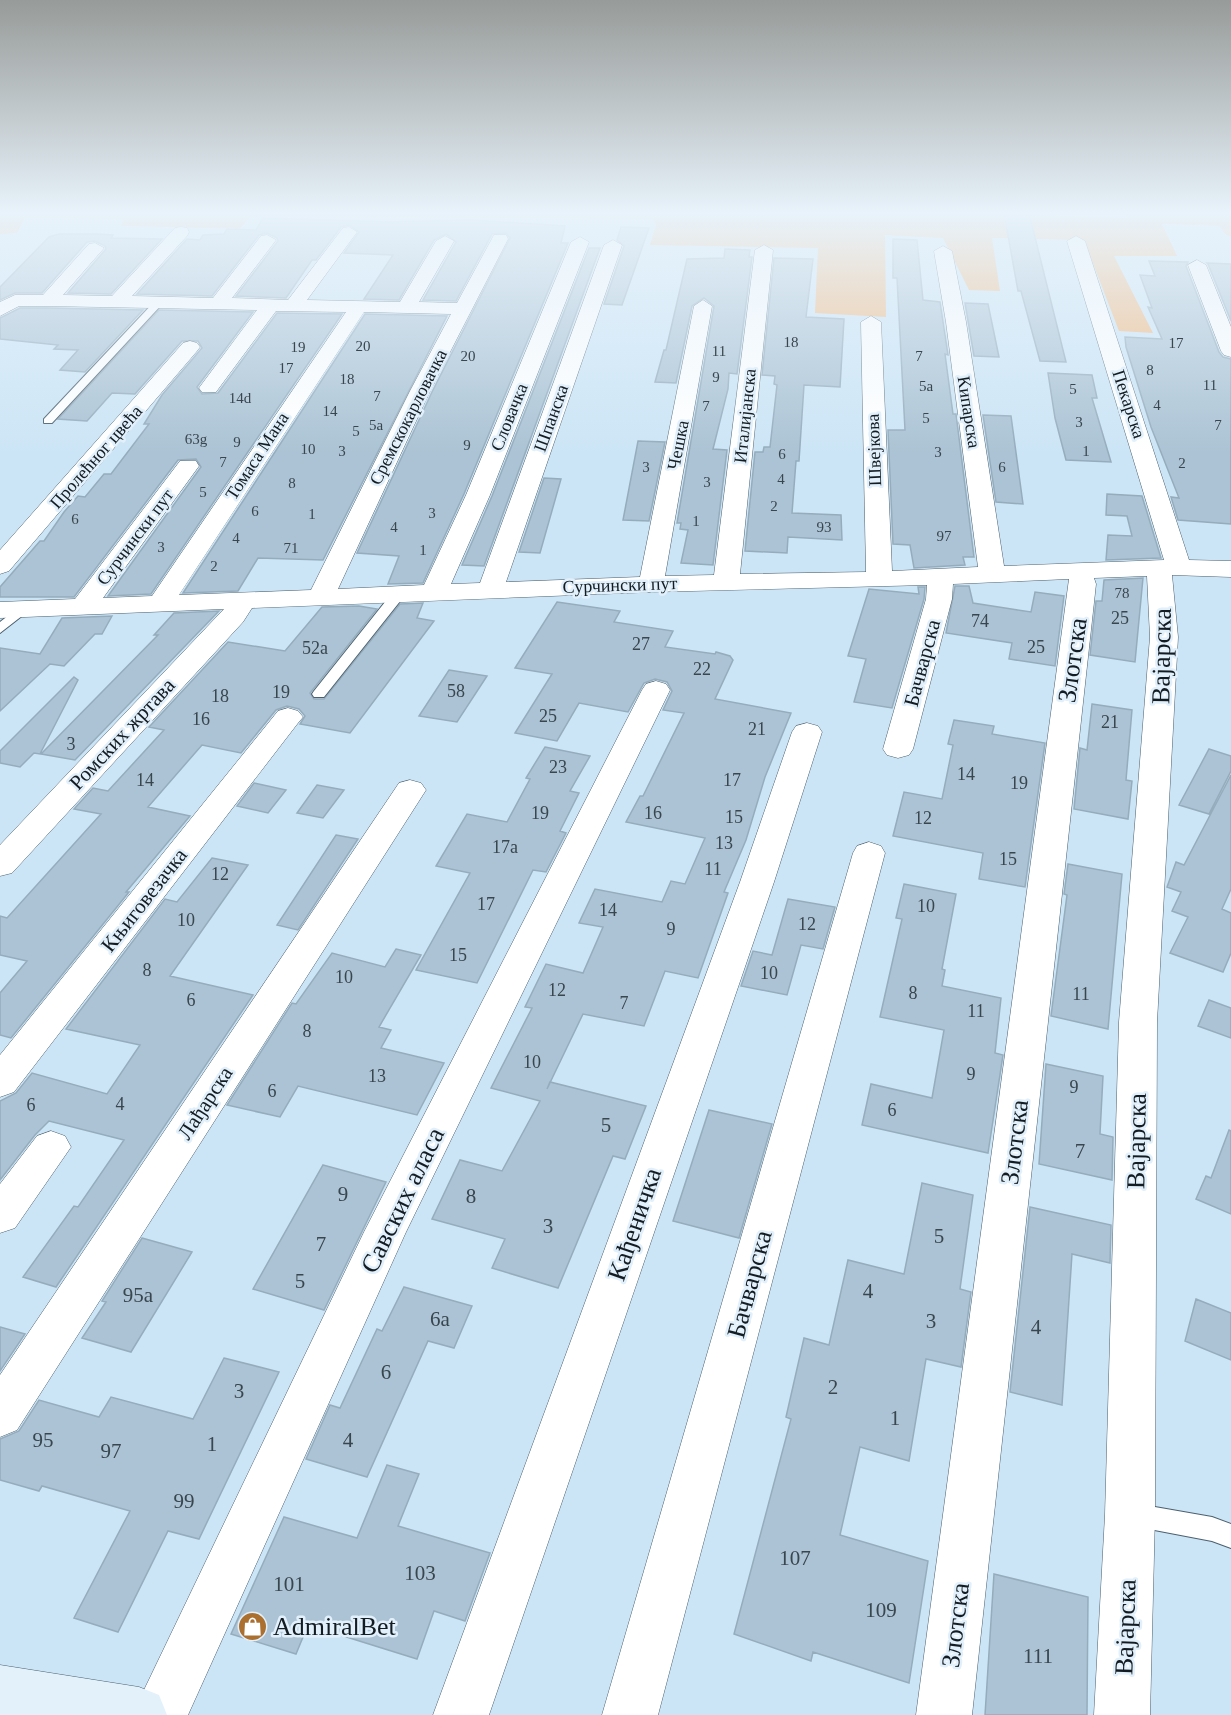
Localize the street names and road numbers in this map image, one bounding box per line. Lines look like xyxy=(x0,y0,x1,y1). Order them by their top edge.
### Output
street label: Сремскокарловачка xyxy=(365,346,451,488)
street label: Пекарска xyxy=(1109,367,1149,441)
street label: Италијанска xyxy=(730,368,760,464)
street label: Кипарска xyxy=(953,375,985,449)
street label: Словачка xyxy=(486,380,532,454)
street label: Шпанска xyxy=(530,382,572,454)
street label: Пролећног цвећа xyxy=(46,401,146,513)
street label: Томаса Мана xyxy=(221,409,293,503)
street label: Швејкова xyxy=(863,413,885,487)
street label: Чешка xyxy=(663,419,693,471)
street label: Сурчински пут xyxy=(92,485,178,589)
street label: Сурчински пут xyxy=(562,573,678,597)
street label: Вајарска xyxy=(1146,607,1177,704)
street label: Злотска xyxy=(1052,615,1093,704)
street label: Бачварска xyxy=(899,616,945,709)
street label: Ромских жртава xyxy=(64,673,180,795)
street label: Књиговезачка xyxy=(96,843,192,957)
street label: Лађарска xyxy=(173,1061,238,1144)
street label: Вајарска xyxy=(1121,1092,1152,1189)
street label: Злотска xyxy=(995,1097,1034,1186)
street label: Савских аласа xyxy=(355,1122,450,1278)
street label: Кађеничка xyxy=(602,1164,667,1284)
street label: Бачварска xyxy=(721,1227,778,1341)
street label: Вајарска xyxy=(1109,1578,1142,1675)
street label: Злотска xyxy=(936,1580,975,1669)

